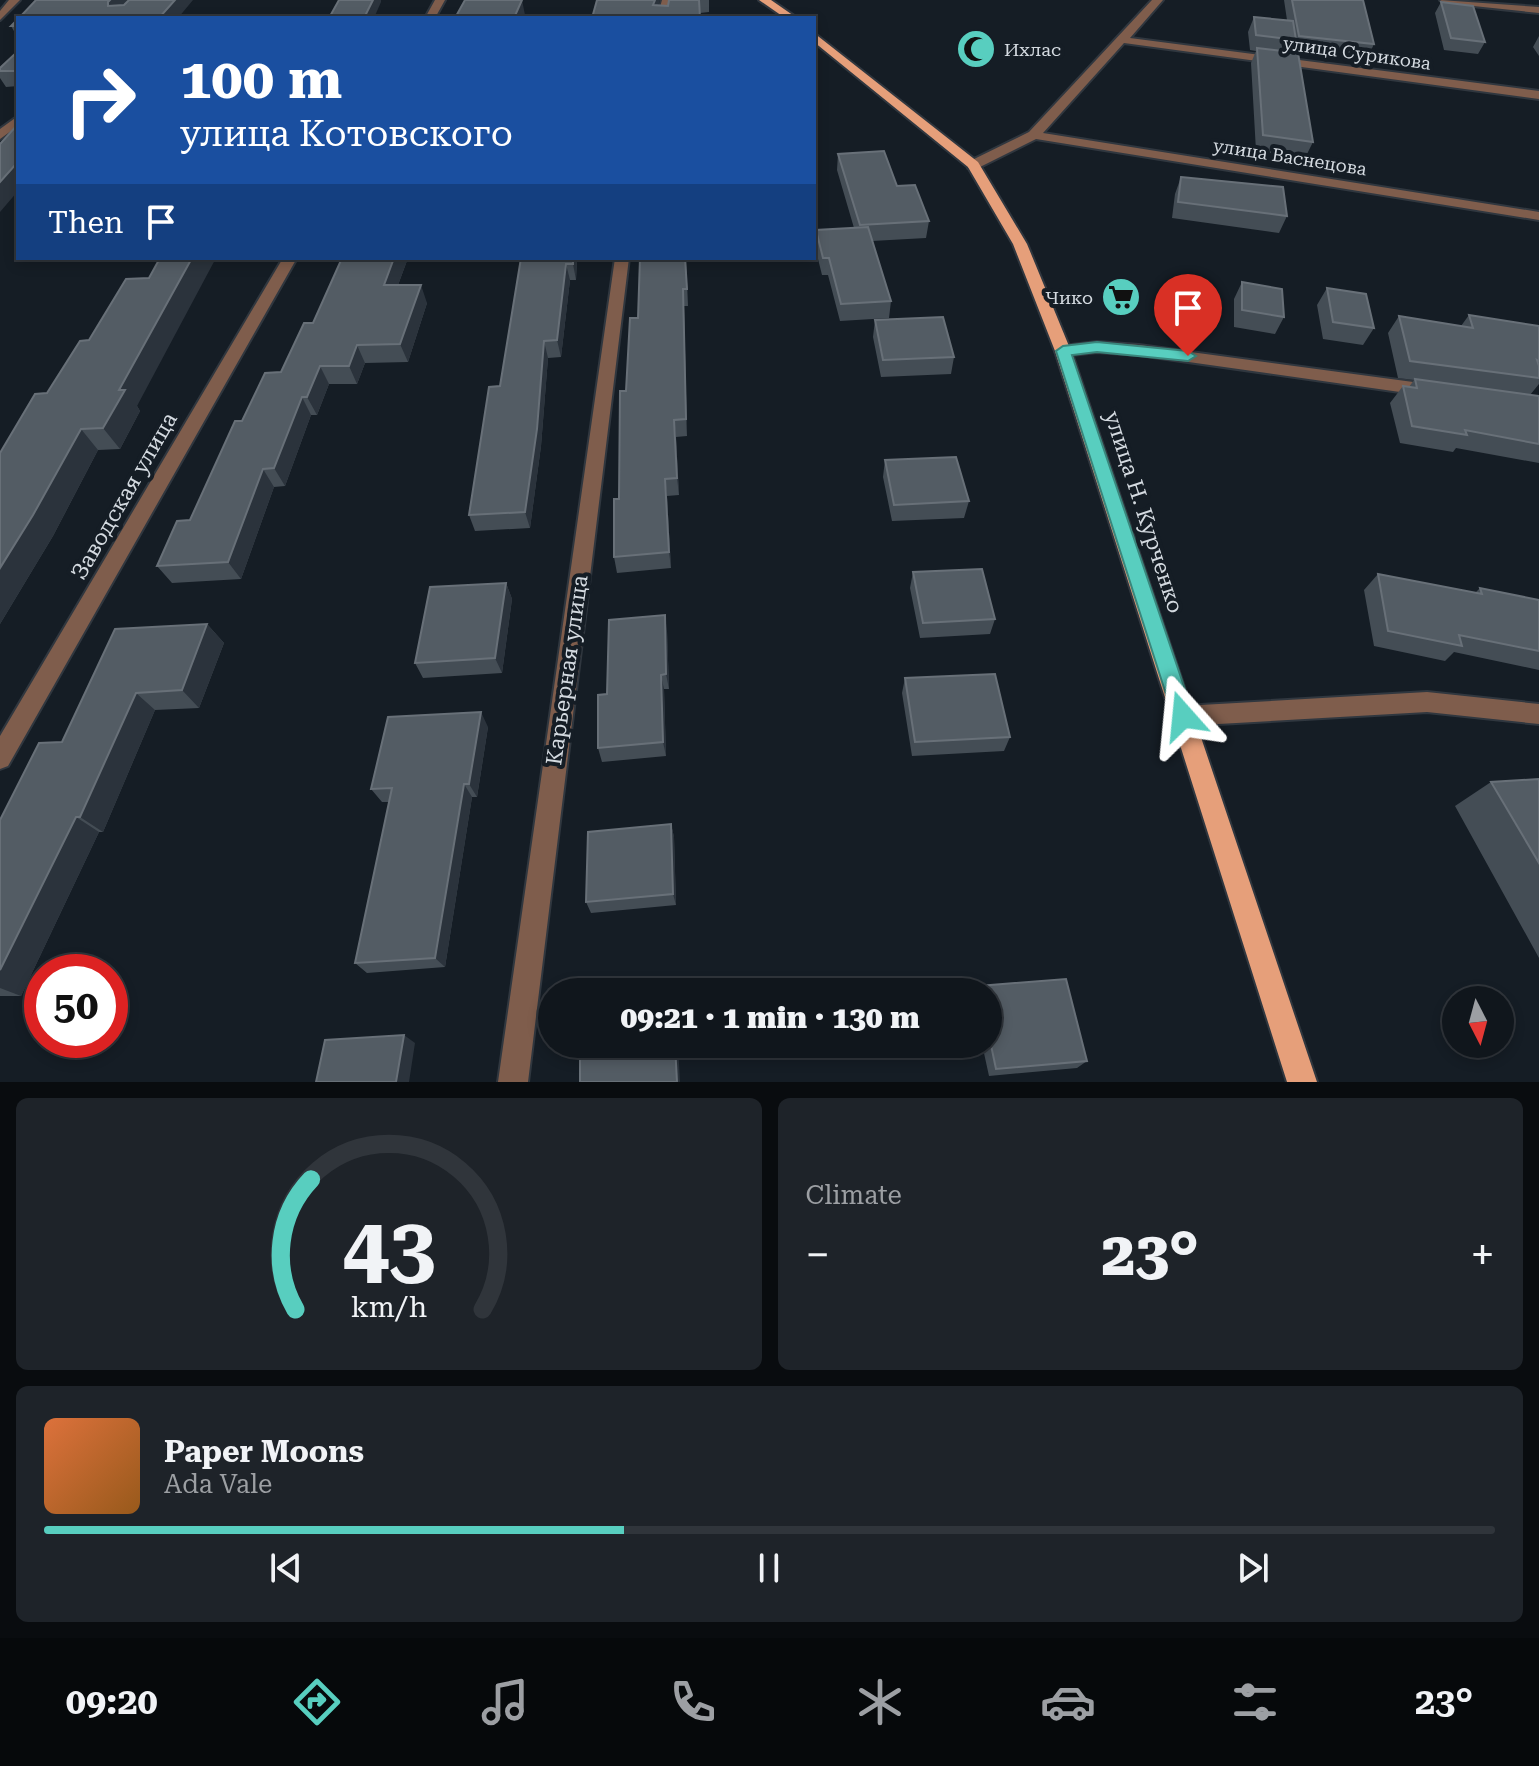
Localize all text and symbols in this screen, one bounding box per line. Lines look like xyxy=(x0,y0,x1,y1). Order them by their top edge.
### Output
mosque icon: Ихлас xyxy=(955,28,997,70)
street label: улица Сурикова xyxy=(1282,32,1432,74)
place label: Ихлас xyxy=(1004,39,1061,60)
text: 100 m xyxy=(180,46,342,112)
icon: right xyxy=(48,48,152,152)
text: улица Котовского xyxy=(180,113,513,155)
street label: улица Васнецова xyxy=(1212,134,1369,180)
icon: arrive xyxy=(139,200,183,244)
text: Then xyxy=(48,205,123,240)
pin xyxy=(1154,274,1222,356)
supermarket icon: Чико xyxy=(1100,276,1142,318)
icon: arrive xyxy=(1166,286,1210,330)
place label: Чико xyxy=(1045,287,1093,308)
street label: Заводская улица xyxy=(66,408,182,584)
street label: улица Н. Курченко xyxy=(1100,408,1188,616)
street label: Карьерная улица xyxy=(541,573,593,767)
position arrow xyxy=(1141,674,1225,758)
speed limit sign: 50 xyxy=(24,954,128,1058)
north arrow xyxy=(1442,986,1514,1058)
map controls xyxy=(1442,986,1514,1058)
text: 09:21 · 1 min · 130 m xyxy=(620,1000,920,1035)
text: Climate xyxy=(806,1180,902,1210)
text: 43 xyxy=(342,1199,435,1296)
text: 23° xyxy=(1102,1219,1199,1290)
text: − xyxy=(806,1229,830,1281)
text: + xyxy=(1470,1229,1495,1281)
text: km/h xyxy=(350,1290,427,1324)
text: Paper Moons xyxy=(164,1434,364,1469)
text: Ada Vale xyxy=(164,1469,272,1499)
icon: previous xyxy=(264,1546,308,1590)
icon: pause xyxy=(747,1546,791,1590)
icon: next xyxy=(1231,1546,1275,1590)
icon: directions xyxy=(289,1674,345,1730)
icon: music xyxy=(477,1674,533,1730)
icon: phone xyxy=(665,1674,721,1730)
icon: climate xyxy=(852,1674,908,1730)
icon: car xyxy=(1040,1674,1096,1730)
icon: filters xyxy=(1227,1674,1283,1730)
text: 09:20 xyxy=(66,1681,158,1723)
text: 23° xyxy=(1415,1681,1473,1723)

